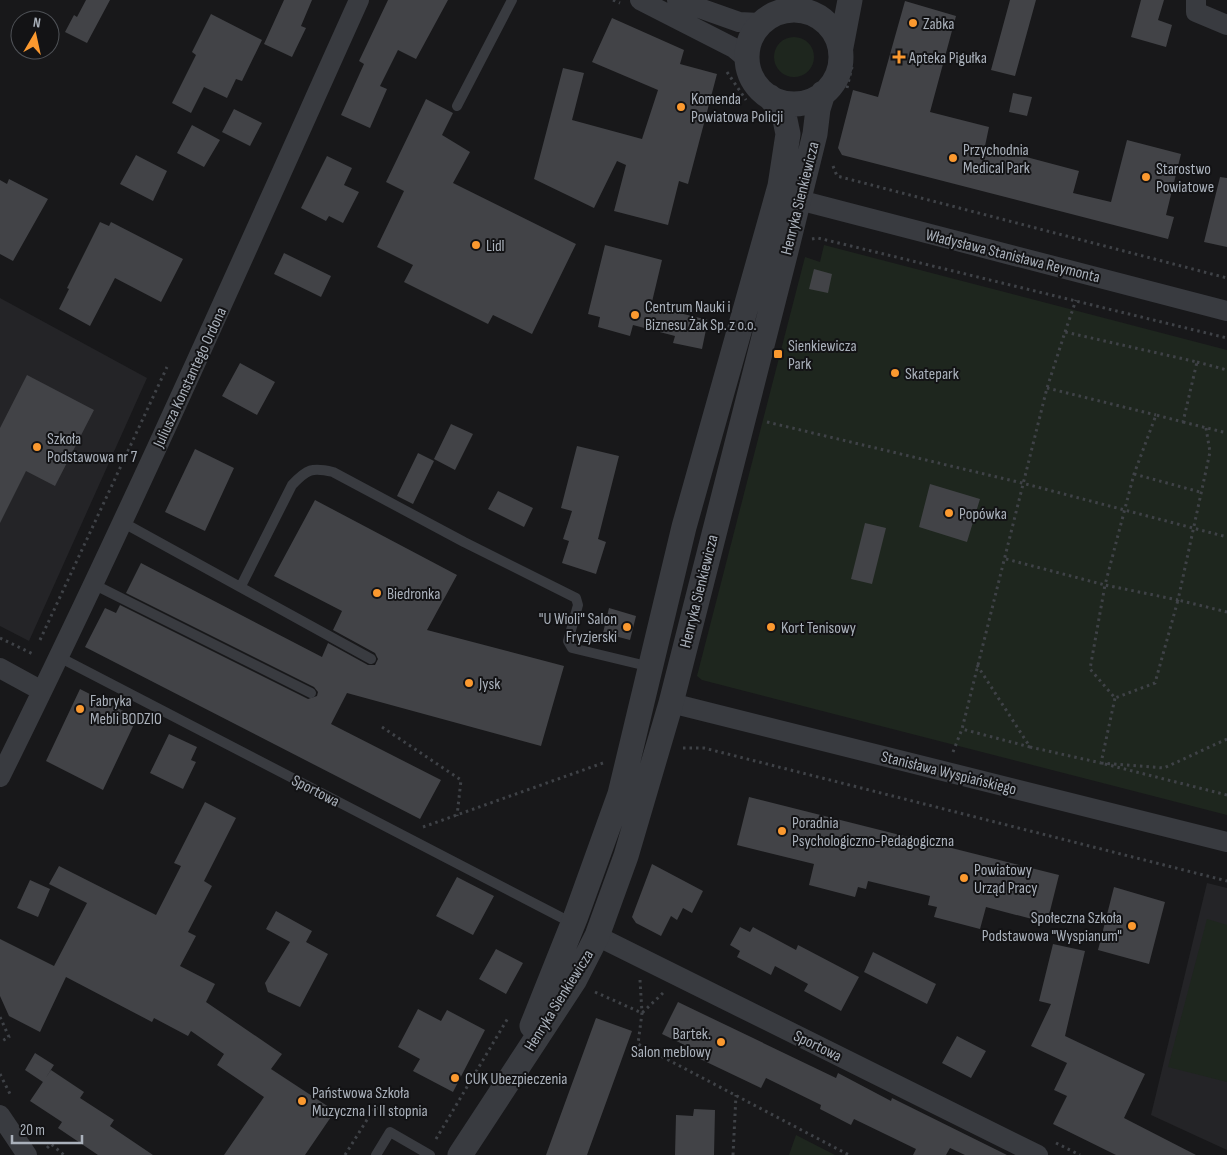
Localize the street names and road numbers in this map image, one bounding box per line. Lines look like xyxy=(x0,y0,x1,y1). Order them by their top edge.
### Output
street label: Henryka Sienkiewicza xyxy=(777,140,824,257)
street label: Władysława Stanisława Reymonta xyxy=(923,226,1102,287)
street label: Juliusza Konstantego Ordona xyxy=(149,305,231,452)
street label: Henryka Sienkiewicza xyxy=(676,533,723,650)
street label: Stanisława Wyspiańskiego xyxy=(879,747,1018,799)
street label: Sportowa xyxy=(288,771,342,811)
street label: Henryka Sienkiewicza xyxy=(521,947,598,1055)
street label: Sportowa xyxy=(790,1027,844,1066)

